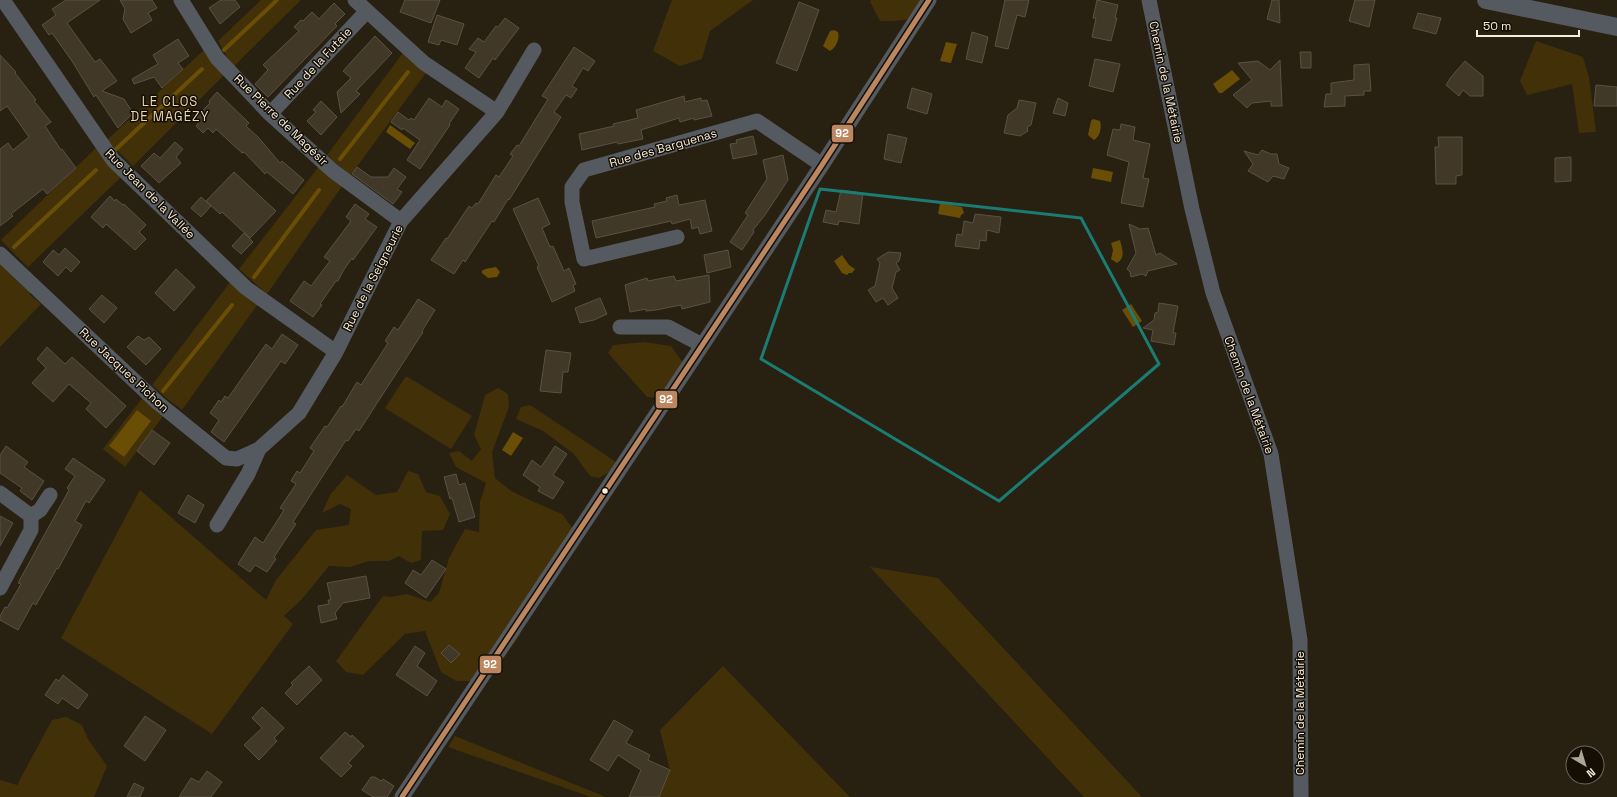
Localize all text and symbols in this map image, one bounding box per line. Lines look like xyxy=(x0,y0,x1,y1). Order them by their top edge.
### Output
scale bar xyxy=(1477,12,1579,38)
text: 50 m xyxy=(1483,18,1511,34)
street label: Chemin de la Métairie xyxy=(1145,20,1187,144)
street label: Rue de la Futaie xyxy=(281,24,355,102)
street label: Rue Pierre de Magésir xyxy=(230,71,332,170)
district label: LE CLOS DE MAGÉZY xyxy=(131,93,209,125)
line badge: 92 xyxy=(831,124,854,143)
street label: Rue des Barguenas xyxy=(607,125,719,171)
text: 92 xyxy=(835,126,849,140)
street label: Rue Jean de la Vallée xyxy=(102,146,198,242)
street label: Rue de la Seigneurie xyxy=(339,222,407,334)
street label: Rue Jacques Pichon xyxy=(76,324,172,416)
street label: Chemin de la Métairie xyxy=(1220,334,1278,456)
line badge: 92 xyxy=(655,390,678,409)
text: 92 xyxy=(659,392,673,406)
unlabelled marker xyxy=(600,486,610,496)
street label: Chemin de la Métairie xyxy=(1292,651,1308,775)
line badge: 92 xyxy=(479,655,502,674)
text: 92 xyxy=(483,657,497,671)
north arrow xyxy=(1565,745,1605,785)
text: N xyxy=(1584,765,1598,781)

